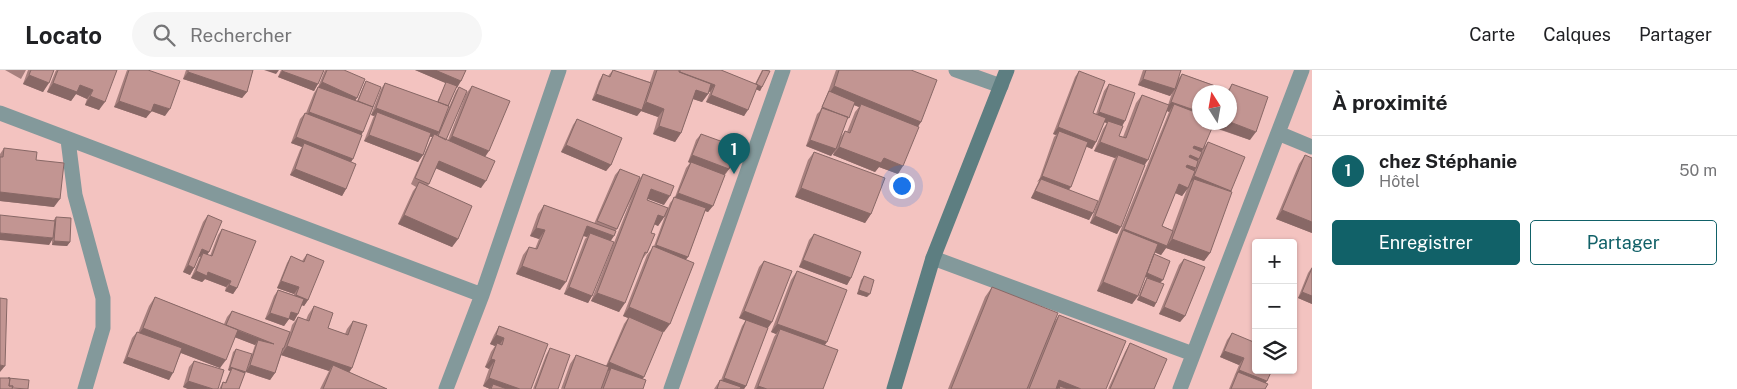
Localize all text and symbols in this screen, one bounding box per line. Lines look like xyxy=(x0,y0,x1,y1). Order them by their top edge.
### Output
search box xyxy=(132,12,482,57)
text: Locato xyxy=(25,21,102,49)
icon: search xyxy=(150,21,178,49)
text: Rechercher xyxy=(190,24,292,46)
text: Carte xyxy=(1469,24,1515,45)
text: Calques xyxy=(1543,24,1611,45)
text: Partager xyxy=(1639,24,1712,45)
north arrow xyxy=(1192,85,1237,130)
text: À proximité xyxy=(1332,90,1448,115)
pin: 1 xyxy=(718,133,750,174)
text: chez Stéphanie xyxy=(1379,150,1517,172)
text: 1 xyxy=(1345,161,1351,180)
text: 50 m xyxy=(1679,161,1717,180)
text: Hôtel xyxy=(1379,172,1420,191)
your location xyxy=(889,173,915,199)
button: Enregistrer xyxy=(1332,220,1520,265)
button: Partager xyxy=(1530,220,1717,265)
map controls xyxy=(1252,239,1297,374)
button: + xyxy=(1252,239,1297,284)
button: − xyxy=(1252,284,1297,329)
button: layers xyxy=(1252,329,1297,374)

